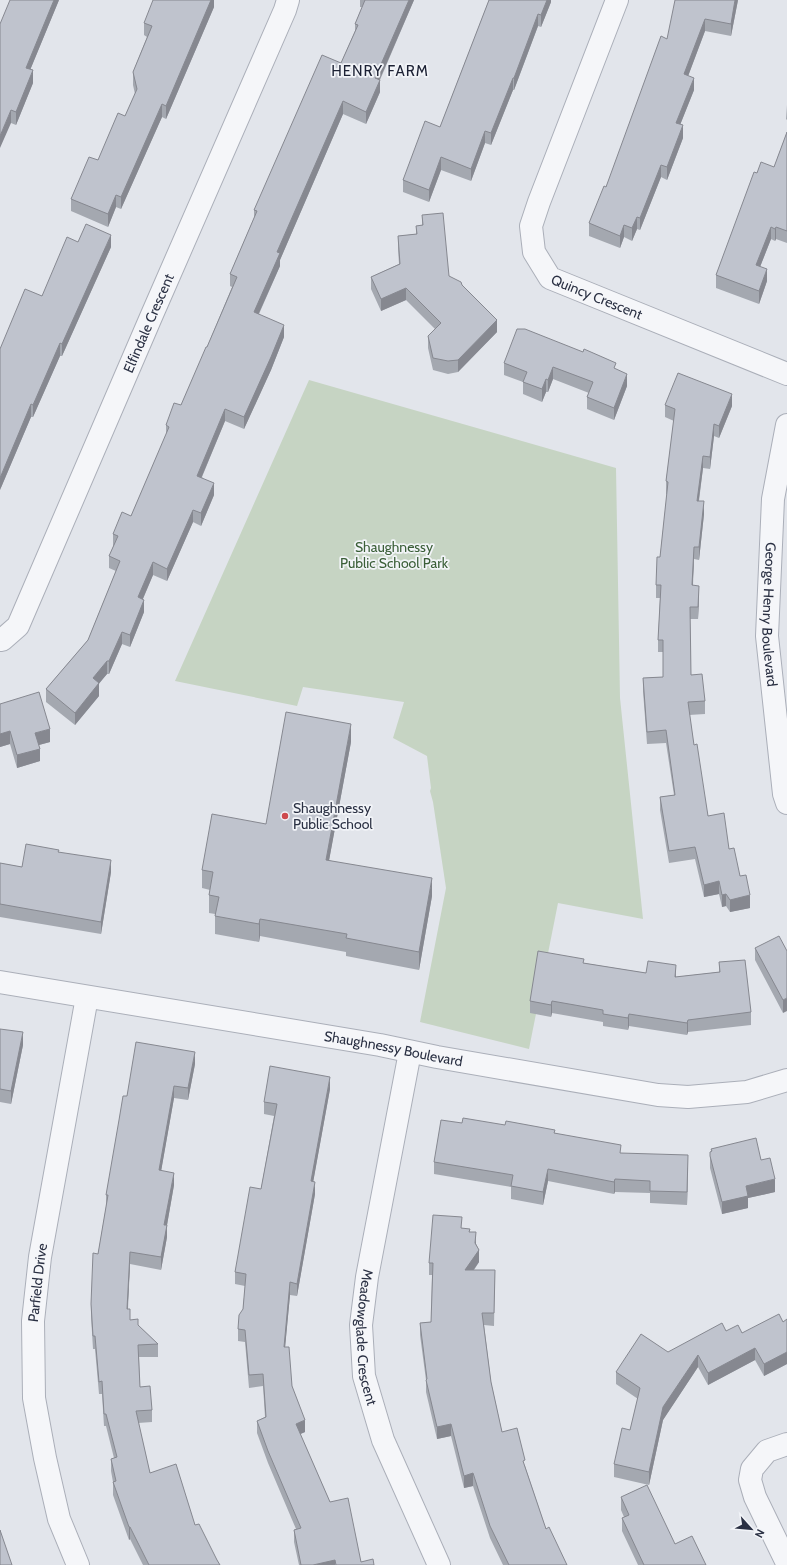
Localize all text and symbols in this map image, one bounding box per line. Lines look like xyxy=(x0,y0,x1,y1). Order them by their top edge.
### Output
district label: HENRY FARM xyxy=(331,62,429,80)
street label: Quincy Crescent xyxy=(548,270,645,324)
street label: Elfindale Crescent xyxy=(119,271,178,375)
park label: Shaughnessy Public School Park xyxy=(340,538,449,572)
street label: George Henry Boulevard xyxy=(758,542,781,688)
place label: Shaughnessy Public School xyxy=(293,799,373,833)
marker: Shaughnessy Public School xyxy=(280,811,290,821)
street label: Shaughnessy Boulevard xyxy=(323,1027,464,1070)
street label: Parfield Drive xyxy=(24,1242,51,1323)
street label: Meadowglade Crescent xyxy=(352,1268,381,1408)
north arrow xyxy=(731,1509,771,1549)
text: N xyxy=(752,1527,768,1540)

